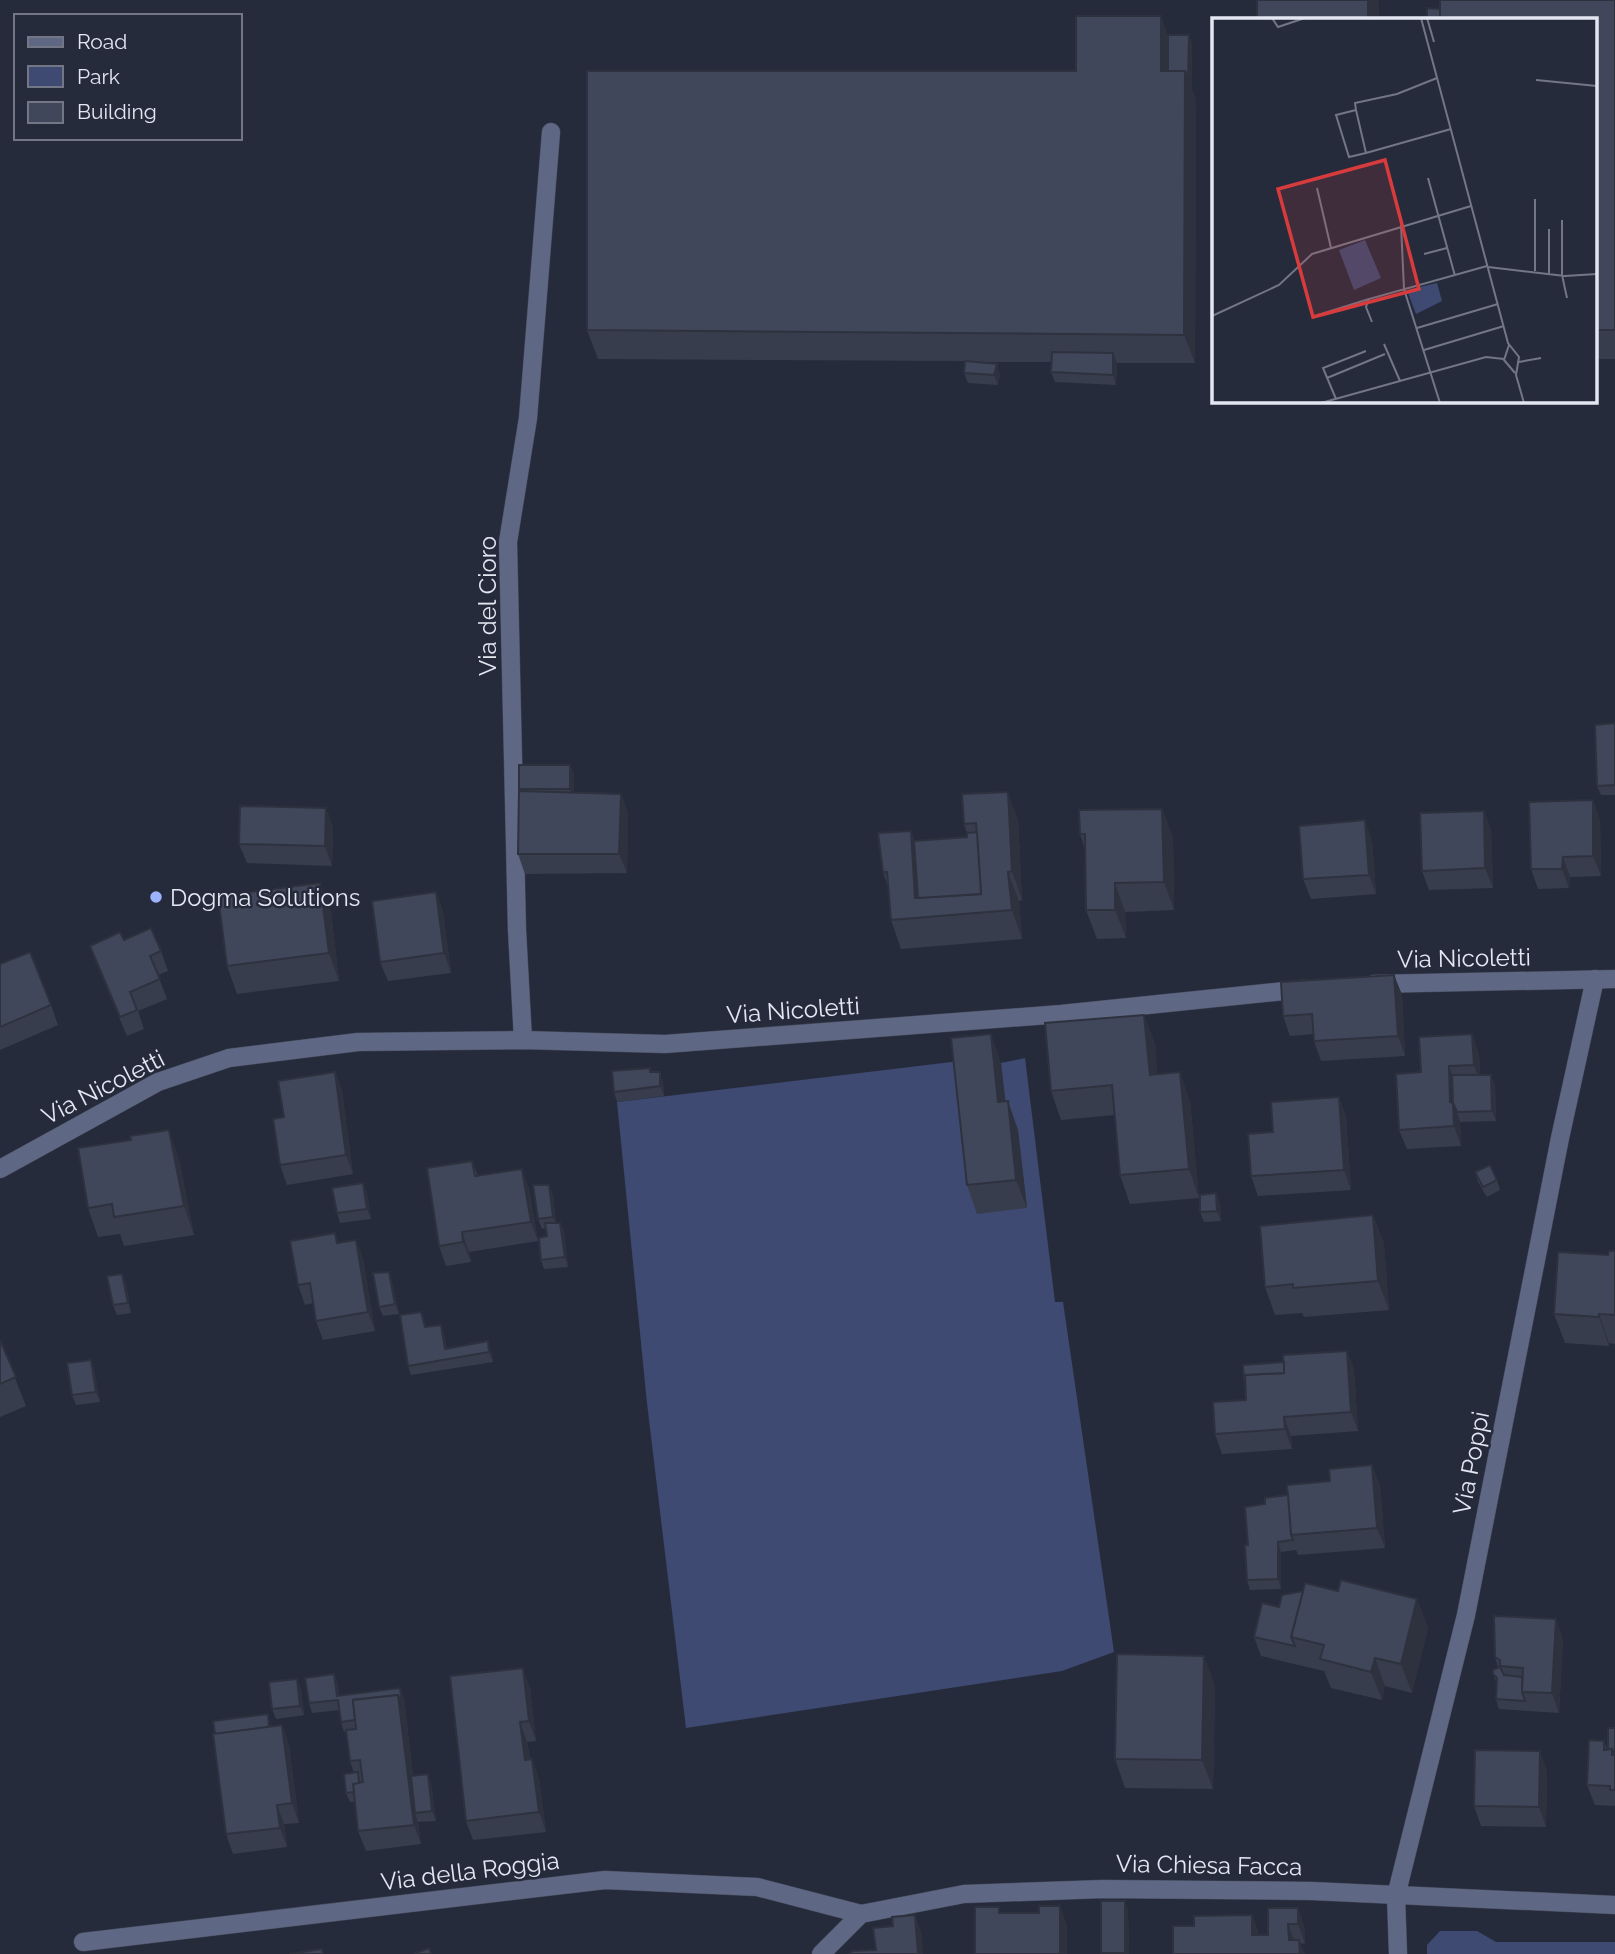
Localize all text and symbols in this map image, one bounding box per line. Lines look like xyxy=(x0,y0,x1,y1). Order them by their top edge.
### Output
legend xyxy=(14,14,242,140)
inset map xyxy=(1212,18,1598,402)
text: Road xyxy=(77,29,127,54)
text: Park xyxy=(77,64,120,89)
text: Building xyxy=(77,99,157,124)
street label: Via del Cioro xyxy=(473,536,502,676)
place label: Dogma Solutions xyxy=(170,883,360,912)
marker: Dogma Solutions xyxy=(148,889,164,905)
street label: Via Nicoletti xyxy=(1397,942,1531,974)
street label: Via Nicoletti xyxy=(725,991,861,1029)
street label: Via Nicoletti xyxy=(37,1044,169,1130)
street label: Via Poppi xyxy=(1447,1409,1495,1517)
street label: Via della Roggia xyxy=(379,1846,561,1896)
street label: Via Chiesa Facca xyxy=(1116,1849,1302,1881)

